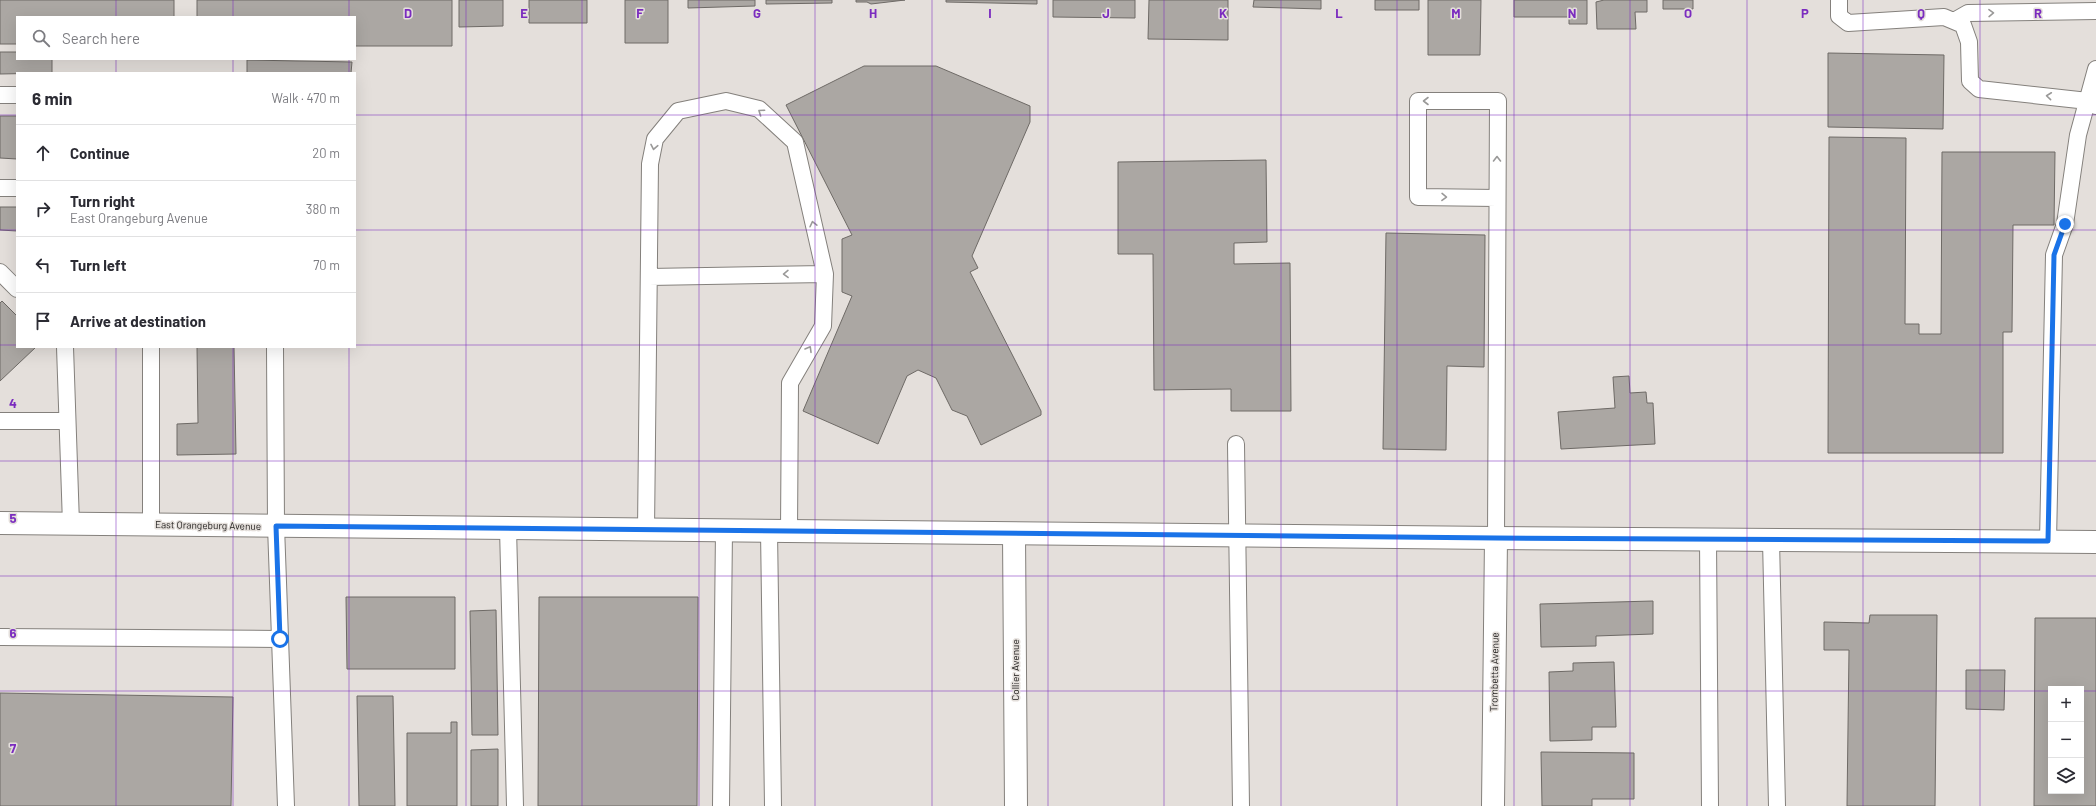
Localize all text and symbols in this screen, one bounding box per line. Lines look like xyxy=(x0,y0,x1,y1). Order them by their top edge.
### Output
text: D xyxy=(404,5,412,21)
text: E xyxy=(520,5,528,21)
text: F xyxy=(636,5,644,21)
text: G xyxy=(753,5,761,21)
text: H xyxy=(869,5,877,21)
text: I xyxy=(988,5,992,21)
text: J xyxy=(1102,5,1110,21)
text: K xyxy=(1219,5,1227,21)
text: L xyxy=(1335,5,1343,21)
text: M xyxy=(1451,5,1461,21)
text: N xyxy=(1568,5,1576,21)
text: O xyxy=(1684,5,1692,21)
text: P xyxy=(1801,5,1809,21)
text: Q xyxy=(1917,5,1925,21)
text: R xyxy=(2034,5,2042,21)
one-way arrow xyxy=(1988,9,1994,17)
search box xyxy=(16,16,356,60)
icon: search xyxy=(30,27,52,49)
text: Search here xyxy=(62,29,140,47)
text: 6 min xyxy=(32,88,72,108)
text: Walk · 470 m xyxy=(272,90,340,106)
one-way arrow xyxy=(2046,92,2052,101)
one-way arrow xyxy=(1423,97,1429,105)
one-way arrow xyxy=(758,110,765,117)
icon: ahead xyxy=(32,142,54,164)
text: Continue xyxy=(70,144,130,162)
one-way arrow xyxy=(650,144,658,150)
text: 20 m xyxy=(312,145,340,161)
one-way arrow xyxy=(1493,156,1501,162)
text: Turn right xyxy=(70,192,135,210)
one-way arrow xyxy=(1441,193,1447,202)
icon: right xyxy=(32,198,54,220)
text: 380 m xyxy=(306,201,340,217)
text: East Orangeburg Avenue xyxy=(70,210,208,226)
route end xyxy=(2056,215,2074,233)
one-way arrow xyxy=(810,221,818,227)
icon: left xyxy=(32,254,54,276)
text: Turn left xyxy=(70,256,126,274)
text: 70 m xyxy=(313,257,340,273)
one-way arrow xyxy=(783,270,789,279)
icon: arrive xyxy=(32,310,54,332)
text: Arrive at destination xyxy=(70,312,206,330)
one-way arrow xyxy=(805,346,812,353)
text: 4 xyxy=(9,395,17,411)
text: 5 xyxy=(9,510,17,526)
street label: East Orangeburg Avenue xyxy=(155,518,261,532)
text: 6 xyxy=(10,625,17,641)
route start xyxy=(271,630,289,648)
street label: Trombetta Avenue xyxy=(1487,632,1501,712)
street label: Collier Avenue xyxy=(1009,639,1021,701)
map controls xyxy=(2048,686,2084,794)
button: + xyxy=(2048,686,2084,722)
button: − xyxy=(2048,722,2084,758)
text: 7 xyxy=(10,740,17,756)
button: layers xyxy=(2048,758,2084,794)

